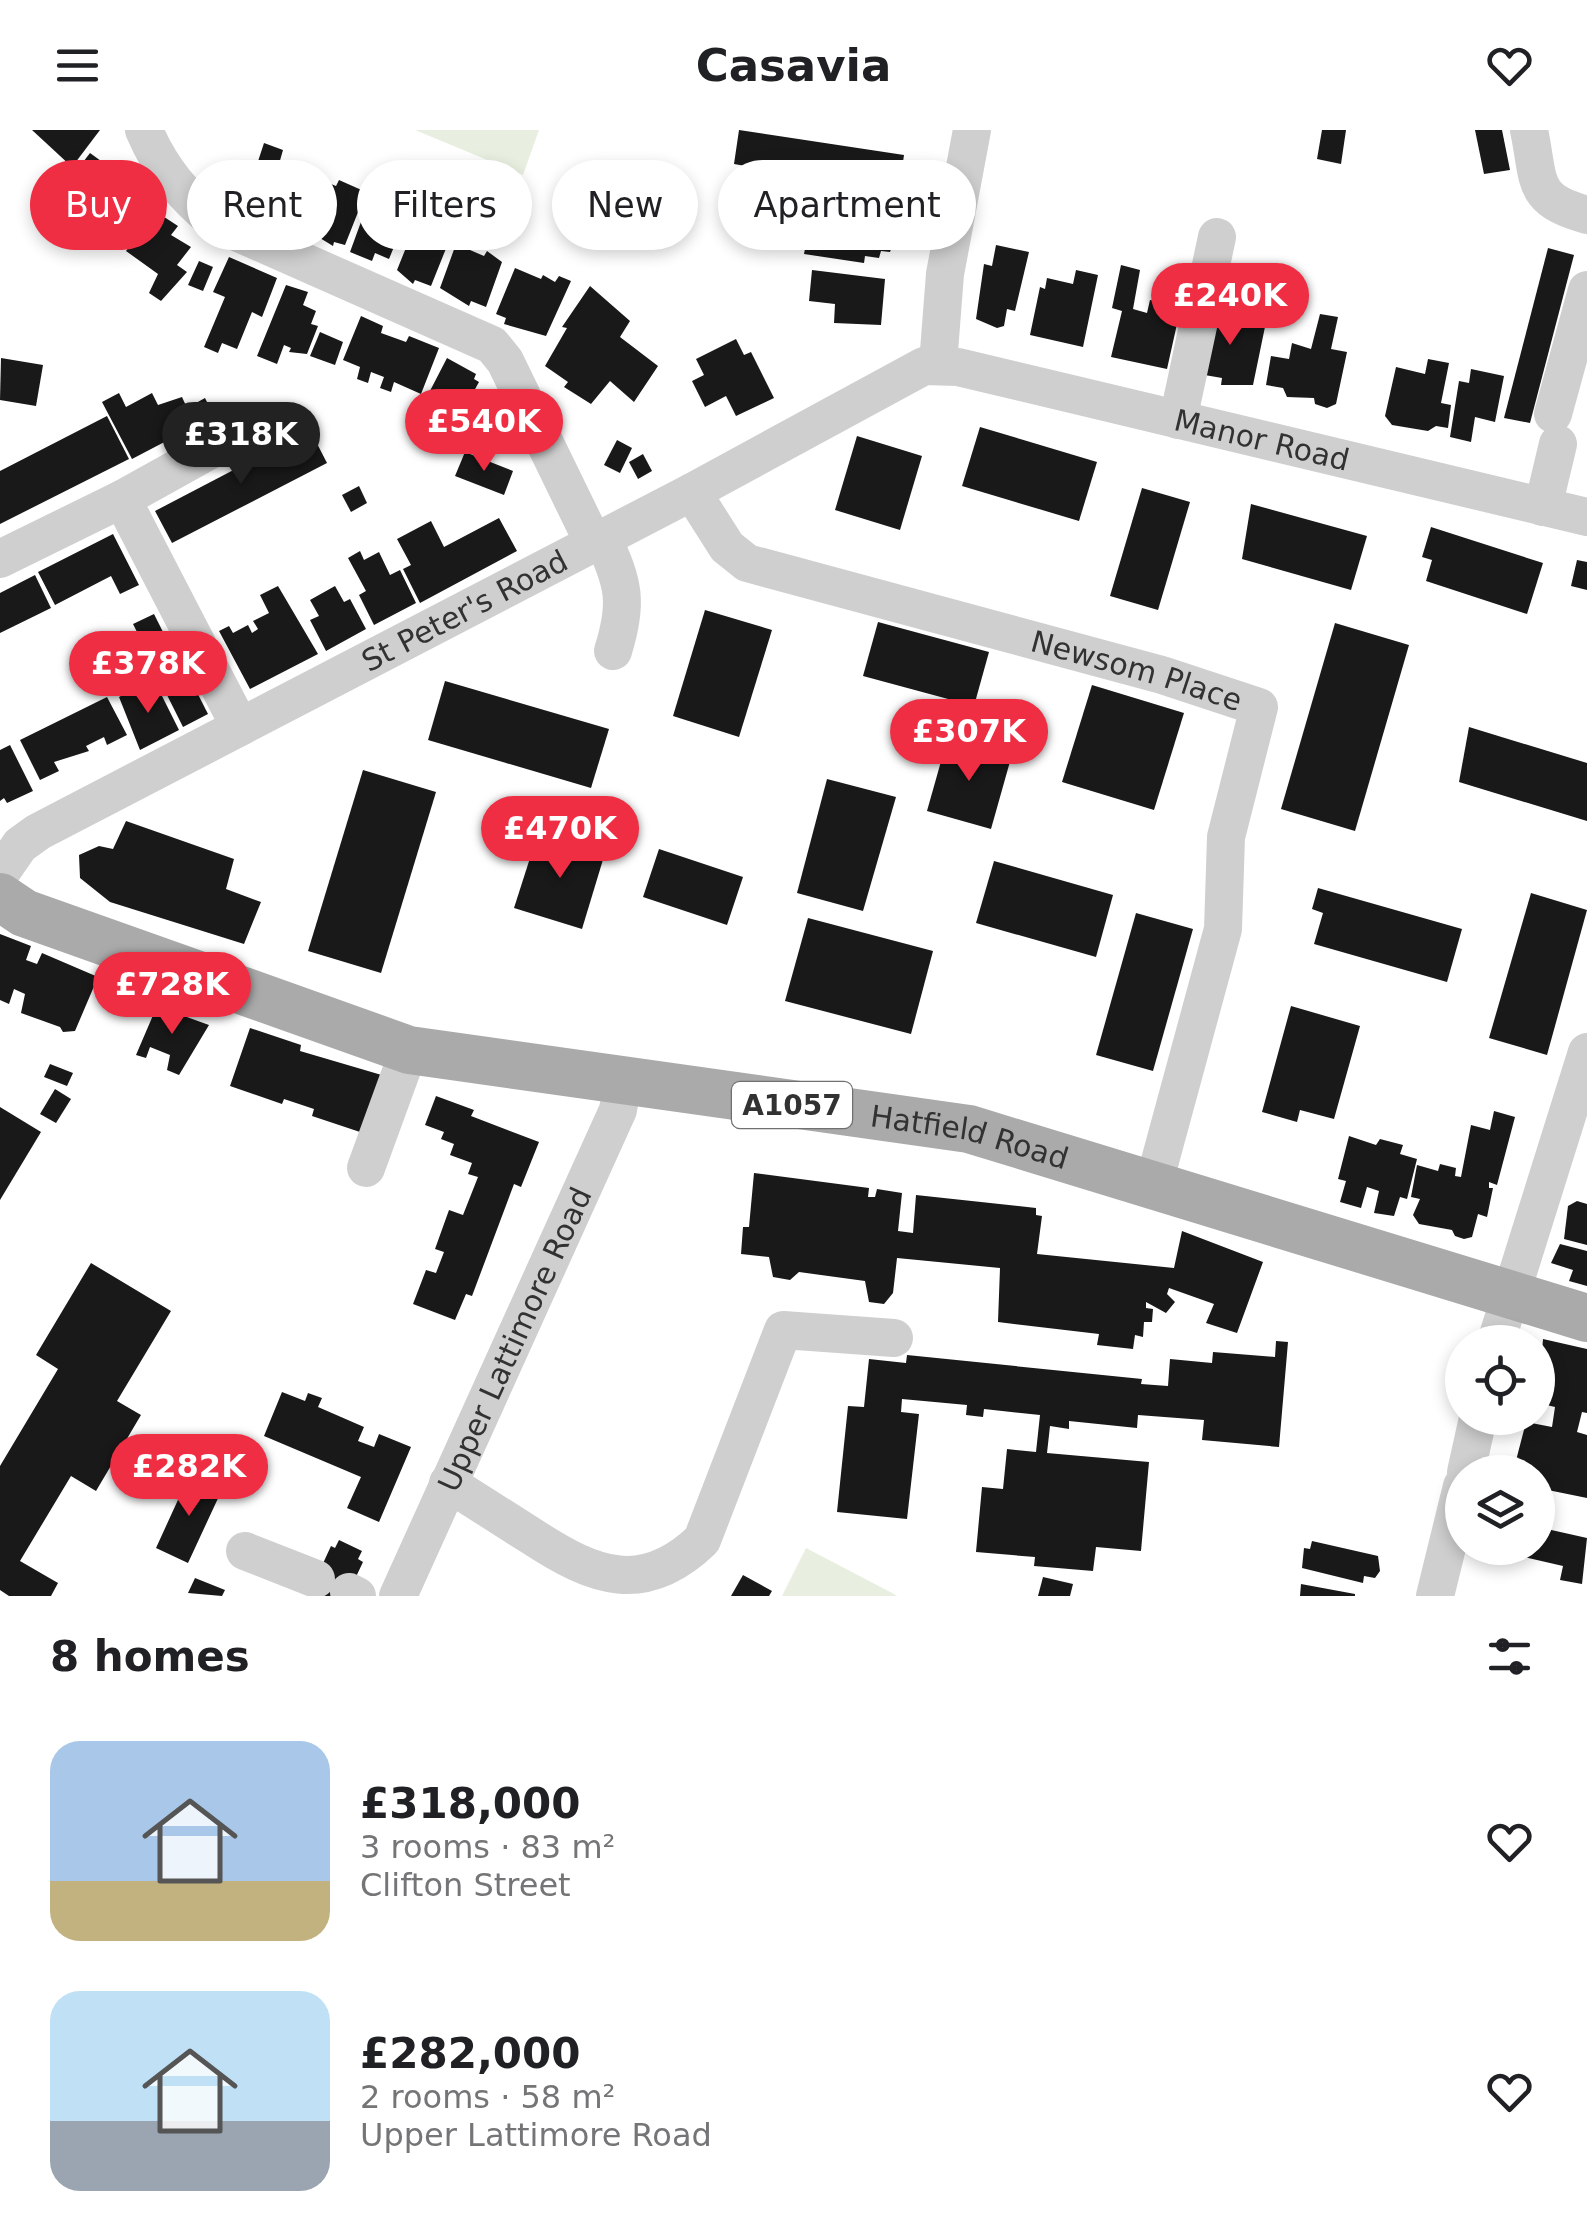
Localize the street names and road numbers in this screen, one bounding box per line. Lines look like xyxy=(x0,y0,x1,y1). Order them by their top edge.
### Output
street label: Manor Road xyxy=(1171,402,1353,477)
street label: St Peter's Road xyxy=(356,542,573,678)
street label: Newsom Place xyxy=(1027,623,1247,718)
road number: A1057 xyxy=(732,1082,852,1128)
street label: Hatfield Road xyxy=(868,1098,1073,1176)
street label: Upper Lattimore Road xyxy=(430,1182,598,1497)

